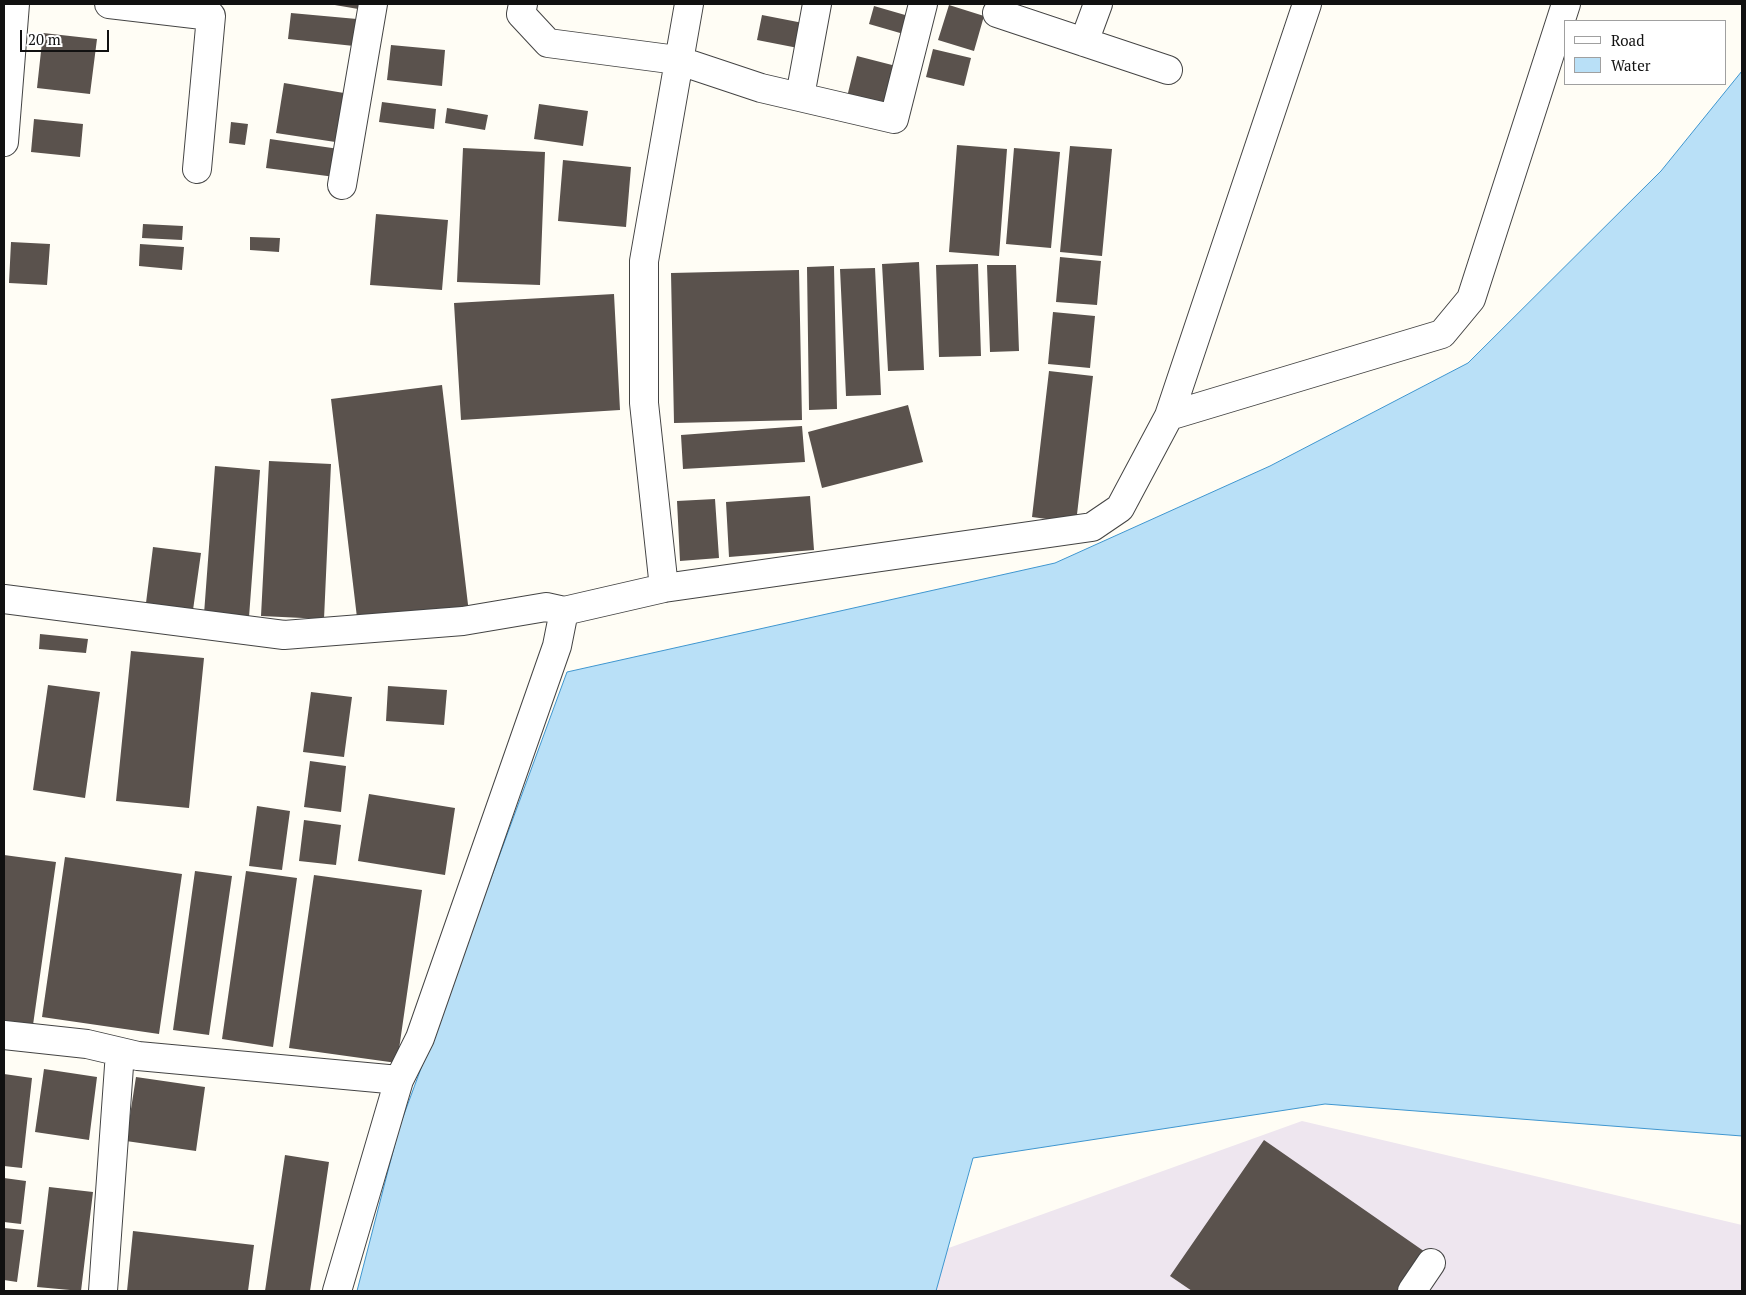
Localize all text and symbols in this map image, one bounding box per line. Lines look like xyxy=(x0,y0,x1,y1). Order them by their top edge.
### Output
scale bar xyxy=(22,20,111,52)
legend xyxy=(1564,20,1726,85)
text: 20 m xyxy=(28,29,61,49)
text: Road xyxy=(1611,30,1644,50)
text: Water xyxy=(1611,55,1650,75)

